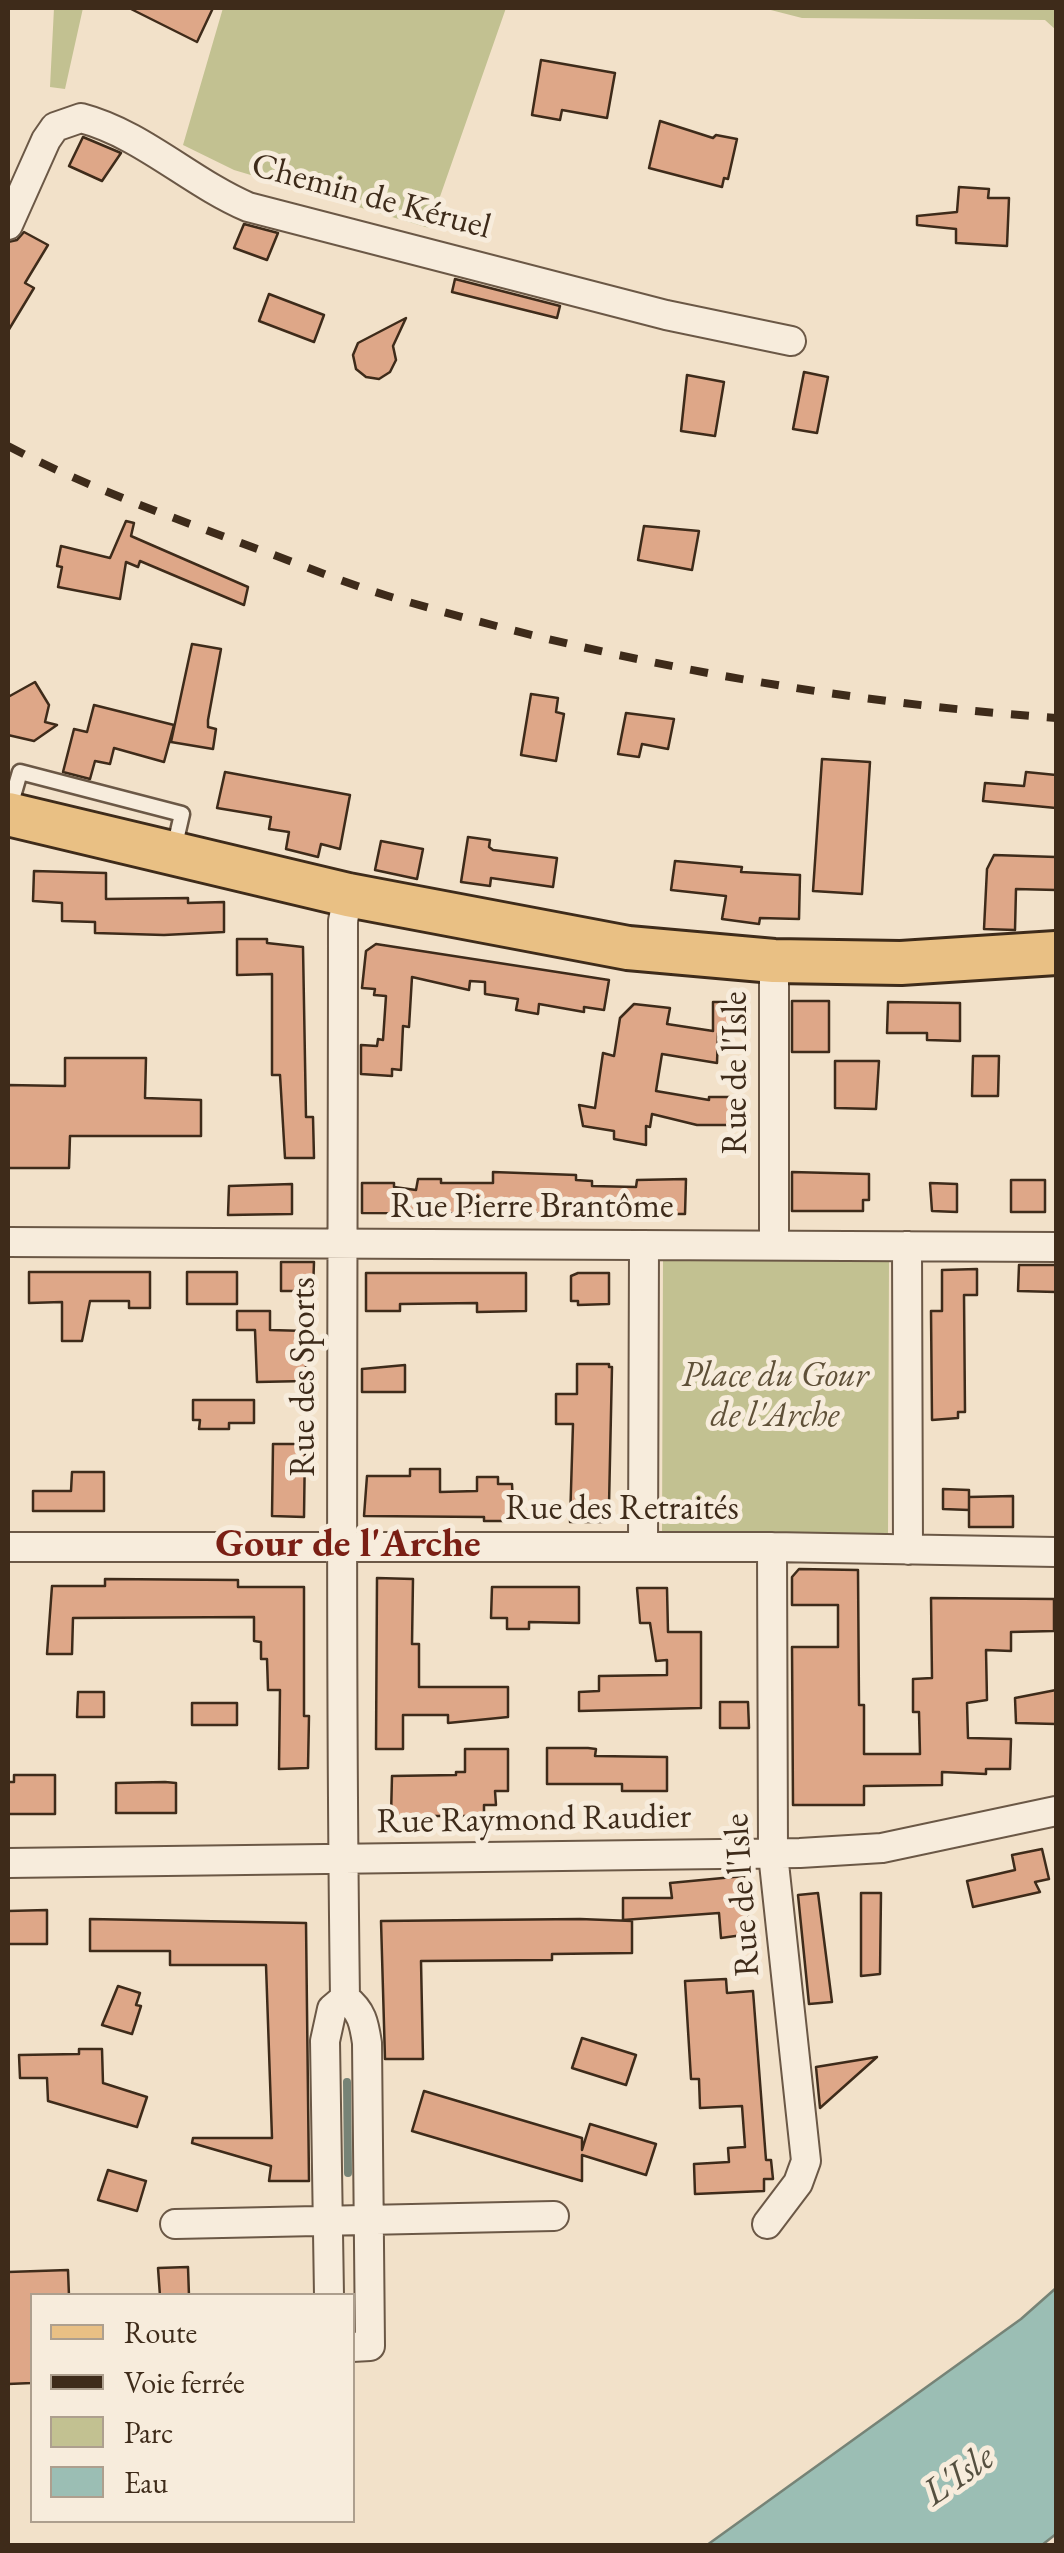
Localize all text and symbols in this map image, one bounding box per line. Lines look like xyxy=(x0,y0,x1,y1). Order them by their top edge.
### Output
street label: Chemin de Kéruel xyxy=(247,145,495,249)
street label: Rue de l'Isle xyxy=(715,991,757,1155)
street label: Rue Pierre Brantôme xyxy=(390,1186,674,1228)
street label: Rue des Sports xyxy=(283,1277,325,1477)
park label: Place du Gour de l'Arche xyxy=(681,1355,869,1437)
street label: Rue des Retraités xyxy=(505,1488,739,1530)
district label: Gour de l'Arche xyxy=(215,1521,481,1569)
street label: Rue Raymond Raudier xyxy=(376,1796,692,1844)
street label: Rue de l'Isle xyxy=(716,1812,770,1978)
legend xyxy=(30,2293,355,2523)
text: Route xyxy=(124,2313,197,2352)
text: Voie ferrée xyxy=(124,2363,245,2402)
text: Parc xyxy=(124,2413,173,2452)
water label: L'Isle xyxy=(914,2435,1004,2517)
text: Eau xyxy=(124,2463,168,2502)

